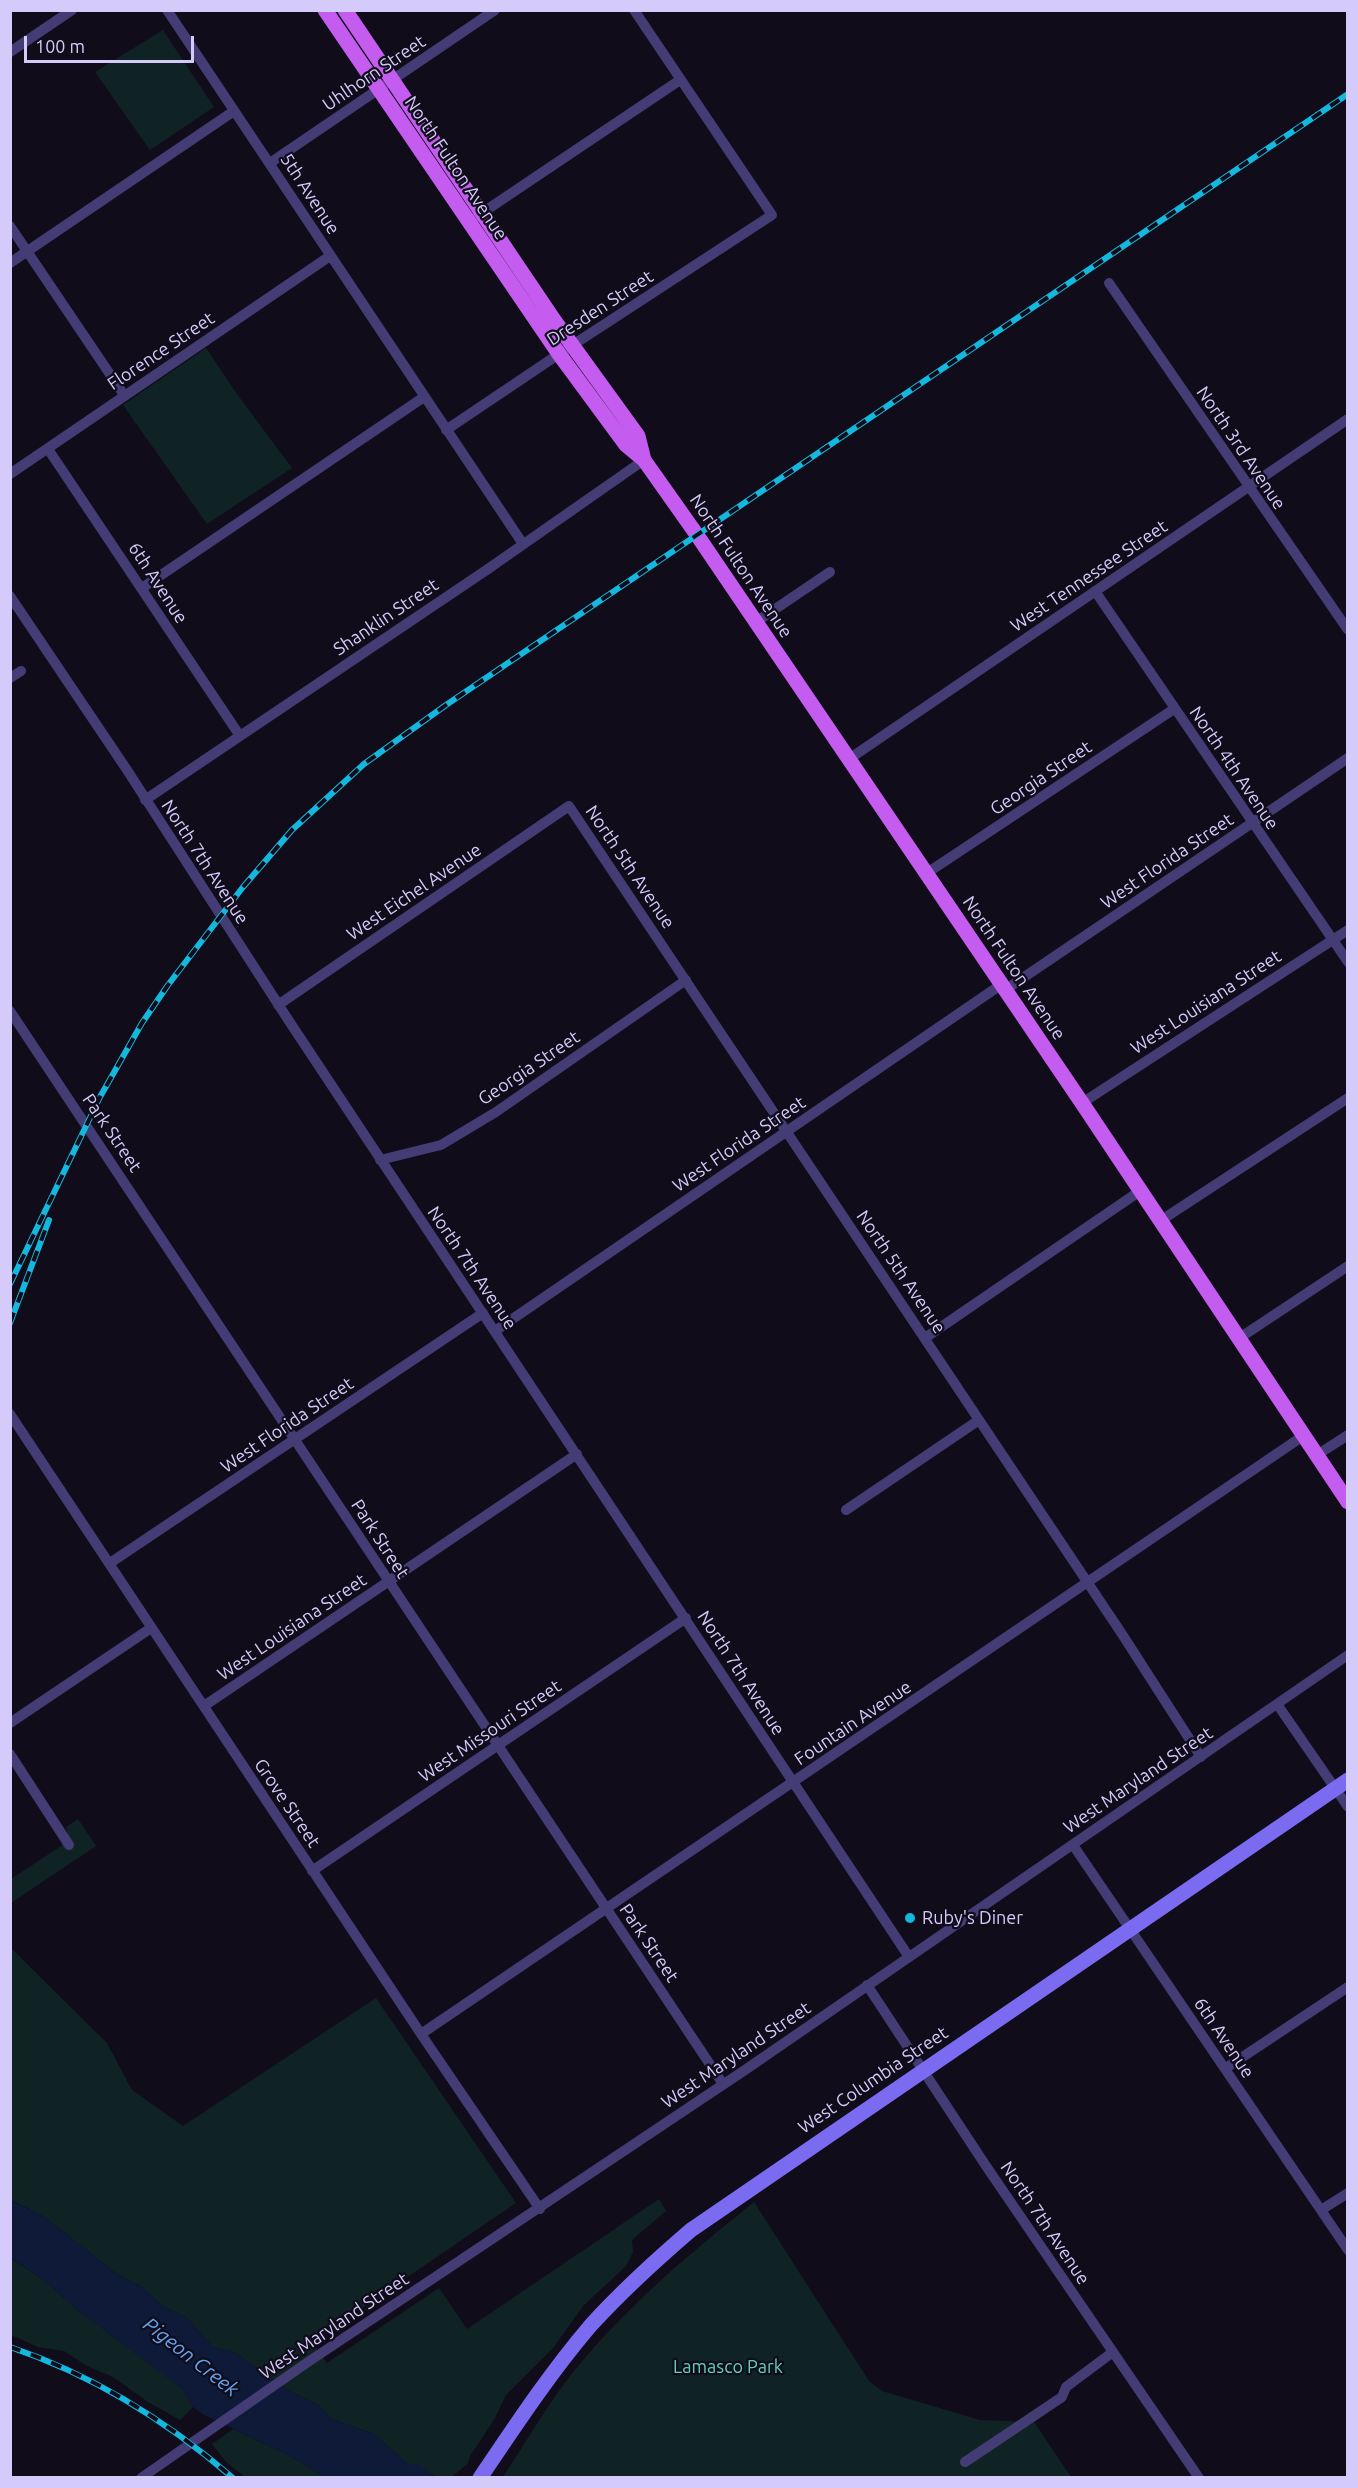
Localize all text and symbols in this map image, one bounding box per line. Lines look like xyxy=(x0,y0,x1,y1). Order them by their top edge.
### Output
scale bar xyxy=(27,24,196,62)
street label: Uhlhorn Street xyxy=(318,31,430,115)
text: 100 m xyxy=(35,36,85,56)
street label: North Fulton Avenue xyxy=(400,92,512,244)
street label: 5th Avenue xyxy=(276,149,344,239)
street label: Dresden Street xyxy=(543,266,657,350)
street label: Florence Street xyxy=(103,307,219,395)
street label: North 3rd Avenue xyxy=(1192,382,1290,514)
street label: North Fulton Avenue xyxy=(685,490,797,642)
street label: West Tennessee Street xyxy=(1006,515,1172,637)
street label: 6th Avenue xyxy=(124,538,192,628)
street label: Shanklin Street xyxy=(329,574,443,660)
street label: North 4th Avenue xyxy=(1185,702,1283,834)
street label: Georgia Street xyxy=(986,736,1096,820)
street label: North 7th Avenue xyxy=(157,796,253,928)
street label: North 5th Avenue xyxy=(581,801,679,933)
street label: West Florida Street xyxy=(1097,809,1237,913)
street label: West Eichel Avenue xyxy=(343,839,485,945)
street label: North Fulton Avenue xyxy=(958,892,1070,1044)
street label: West Louisiana Street xyxy=(1127,945,1285,1059)
street label: Georgia Street xyxy=(474,1026,584,1110)
street label: Park Street xyxy=(78,1090,146,1176)
street label: West Florida Street xyxy=(669,1092,809,1196)
street label: North 7th Avenue xyxy=(423,1202,521,1334)
street label: North 5th Avenue xyxy=(852,1206,950,1338)
street label: West Florida Street xyxy=(217,1373,357,1477)
street label: Park Street xyxy=(346,1495,414,1583)
street label: West Louisiana Street xyxy=(213,1569,371,1685)
street label: North 7th Avenue xyxy=(693,1607,789,1739)
street label: West Missouri Street xyxy=(415,1675,565,1787)
street label: Fountain Avenue xyxy=(790,1676,916,1770)
street label: West Maryland Street xyxy=(1059,1722,1217,1838)
street label: Grove Street xyxy=(249,1755,325,1851)
street label: Park Street xyxy=(615,1900,683,1986)
place label: Ruby's Diner xyxy=(922,1907,1023,1929)
marker: Ruby's Diner xyxy=(903,1911,917,1925)
street label: 6th Avenue xyxy=(1189,1994,1259,2082)
street label: West Maryland Street xyxy=(657,1997,815,2113)
street label: West Columbia Street xyxy=(794,2022,952,2138)
street label: North 7th Avenue xyxy=(996,2157,1094,2289)
street label: West Maryland Street xyxy=(255,2268,413,2384)
water label: Pigeon Creek xyxy=(138,2312,244,2402)
park label: Lamasco Park xyxy=(673,2356,783,2378)

